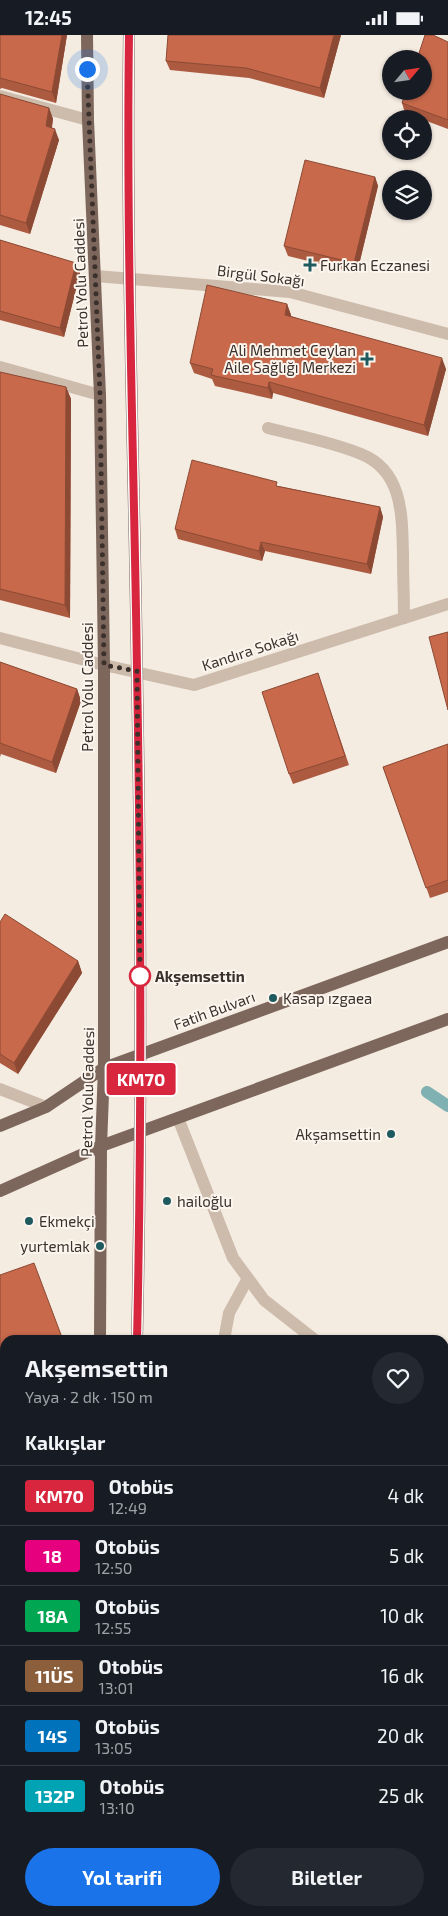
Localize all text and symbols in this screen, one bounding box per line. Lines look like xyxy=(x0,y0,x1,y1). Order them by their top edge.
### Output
text: 12:45 xyxy=(25,6,72,29)
north arrow xyxy=(382,50,432,100)
map controls xyxy=(382,50,432,220)
your location xyxy=(75,57,100,82)
button: locate xyxy=(382,110,432,160)
button: layers xyxy=(382,170,432,220)
street label: Petrol Yolu Caddesi xyxy=(69,218,91,348)
place label: Furkan Eczanesi xyxy=(320,256,430,274)
marker: Furkan Eczanesi xyxy=(304,259,316,271)
street label: Birgül Sokağı xyxy=(216,261,306,289)
place label: Ali Mehmet Ceylan Aile Sağlığı Merkezi xyxy=(224,341,356,376)
marker: Ali Mehmet Ceylan Aile Sağlığı Merkezi xyxy=(360,352,374,366)
street label: Petrol Yolu Caddesi xyxy=(78,622,96,752)
street label: Kandıra Sokağı xyxy=(199,626,301,674)
marker: Akşemsettin xyxy=(129,965,151,987)
place label: Akşemsettin xyxy=(155,967,245,987)
street label: Fatih Bulvarı xyxy=(171,987,257,1033)
place label: Kasap ızgaea xyxy=(283,989,372,1007)
marker: Kasap ızgaea xyxy=(267,992,279,1004)
street label: Petrol Yolu Caddesi xyxy=(77,1027,97,1157)
line badge: KM70 xyxy=(106,1063,176,1095)
text: KM70 xyxy=(117,1068,165,1090)
place label: Akşamsettin xyxy=(295,1125,381,1144)
marker: Akşamsettin xyxy=(385,1128,397,1140)
place label: hailoğlu xyxy=(177,1192,232,1210)
marker: hailoğlu xyxy=(161,1195,173,1207)
place label: Ekmekçi xyxy=(39,1212,95,1231)
marker: Ekmekçi xyxy=(23,1215,35,1227)
place label: yurtemlak xyxy=(20,1237,90,1255)
marker: yurtemlak xyxy=(94,1240,106,1252)
button: heart xyxy=(372,1352,424,1404)
text: Akşemsettin xyxy=(25,1353,169,1382)
text: Yaya · 2 dk · 150 m xyxy=(25,1387,153,1406)
text: Kalkışlar xyxy=(25,1431,105,1454)
text: Otobüs xyxy=(109,1475,173,1498)
text: 4 dk xyxy=(388,1484,424,1507)
text: KM70 xyxy=(35,1485,84,1507)
text: 12:49 xyxy=(109,1498,147,1517)
text: Otobüs xyxy=(95,1535,160,1558)
text: 5 dk xyxy=(389,1544,424,1567)
text: 18 xyxy=(43,1545,62,1567)
text: 12:50 xyxy=(95,1558,132,1577)
text: Otobüs xyxy=(95,1595,160,1618)
text: 10 dk xyxy=(380,1604,424,1627)
text: 18A xyxy=(37,1605,68,1627)
text: 12:55 xyxy=(95,1618,131,1637)
text: Otobüs xyxy=(98,1655,163,1678)
text: 16 dk xyxy=(381,1664,424,1687)
text: 11ÜS xyxy=(35,1665,73,1687)
text: 13:01 xyxy=(98,1678,134,1697)
text: Otobüs xyxy=(95,1715,160,1738)
text: 20 dk xyxy=(377,1724,424,1747)
text: 14S xyxy=(38,1725,67,1747)
text: 13:05 xyxy=(95,1738,132,1757)
text: Otobüs xyxy=(100,1775,164,1798)
text: 25 dk xyxy=(378,1784,424,1807)
text: 132P xyxy=(35,1785,75,1807)
text: 13:10 xyxy=(100,1798,135,1817)
button: Yol tarifi xyxy=(25,1848,220,1906)
button: Biletler xyxy=(230,1848,424,1906)

